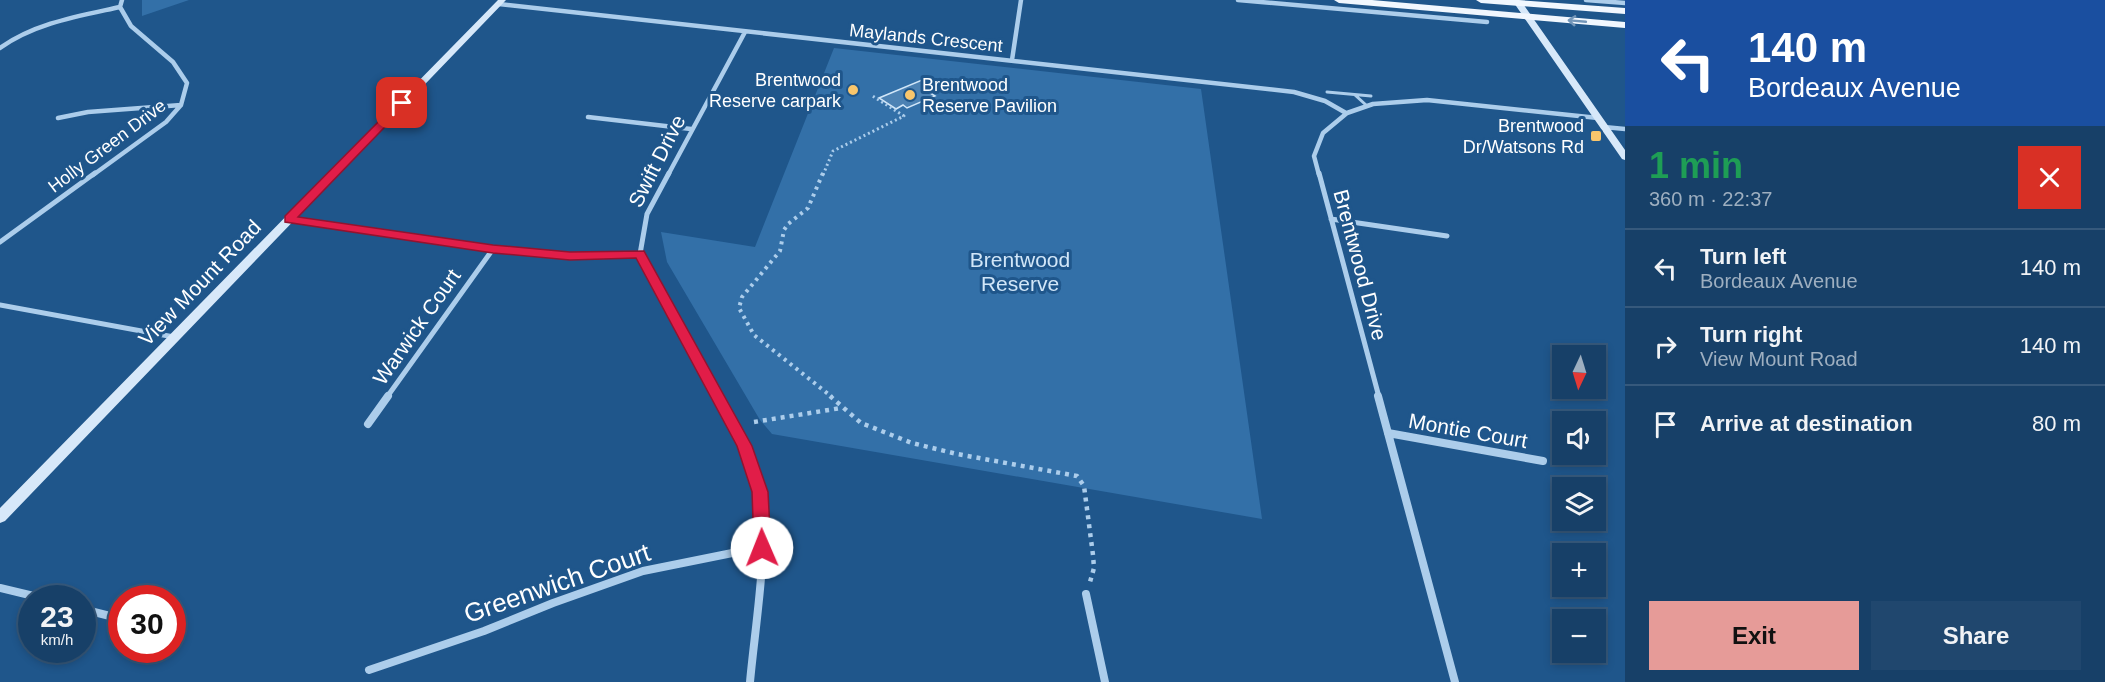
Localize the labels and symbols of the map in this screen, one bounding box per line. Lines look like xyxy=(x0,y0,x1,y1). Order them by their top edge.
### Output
one-way arrow xyxy=(1567,15,1587,26)
street label: Maylands Crescent xyxy=(848,20,1004,56)
place label: Brentwood Reserve carpark xyxy=(709,70,842,111)
place label: Brentwood Reserve Pavilion xyxy=(922,75,1057,116)
pin xyxy=(376,77,427,128)
marker: Brentwood Reserve carpark xyxy=(846,83,860,97)
marker: Brentwood Reserve Pavilion xyxy=(903,88,917,102)
street label: Holly Green Drive xyxy=(44,95,170,197)
street label: Swift Drive xyxy=(624,111,690,211)
place label: Brentwood Dr/Watsons Rd xyxy=(1463,116,1584,157)
marker: Brentwood Dr/Watsons Rd xyxy=(1589,129,1603,143)
street label: Brentwood Drive xyxy=(1329,187,1392,343)
street label: View Mount Road xyxy=(134,215,265,350)
park label: Brentwood Reserve xyxy=(970,248,1070,295)
street label: Warwick Court xyxy=(368,264,465,389)
north arrow xyxy=(1552,345,1606,399)
street label: Montie Court xyxy=(1407,409,1529,452)
position arrow xyxy=(730,516,794,580)
street label: Greenwich Court xyxy=(460,537,655,629)
speed limit sign: 30 xyxy=(108,585,186,663)

